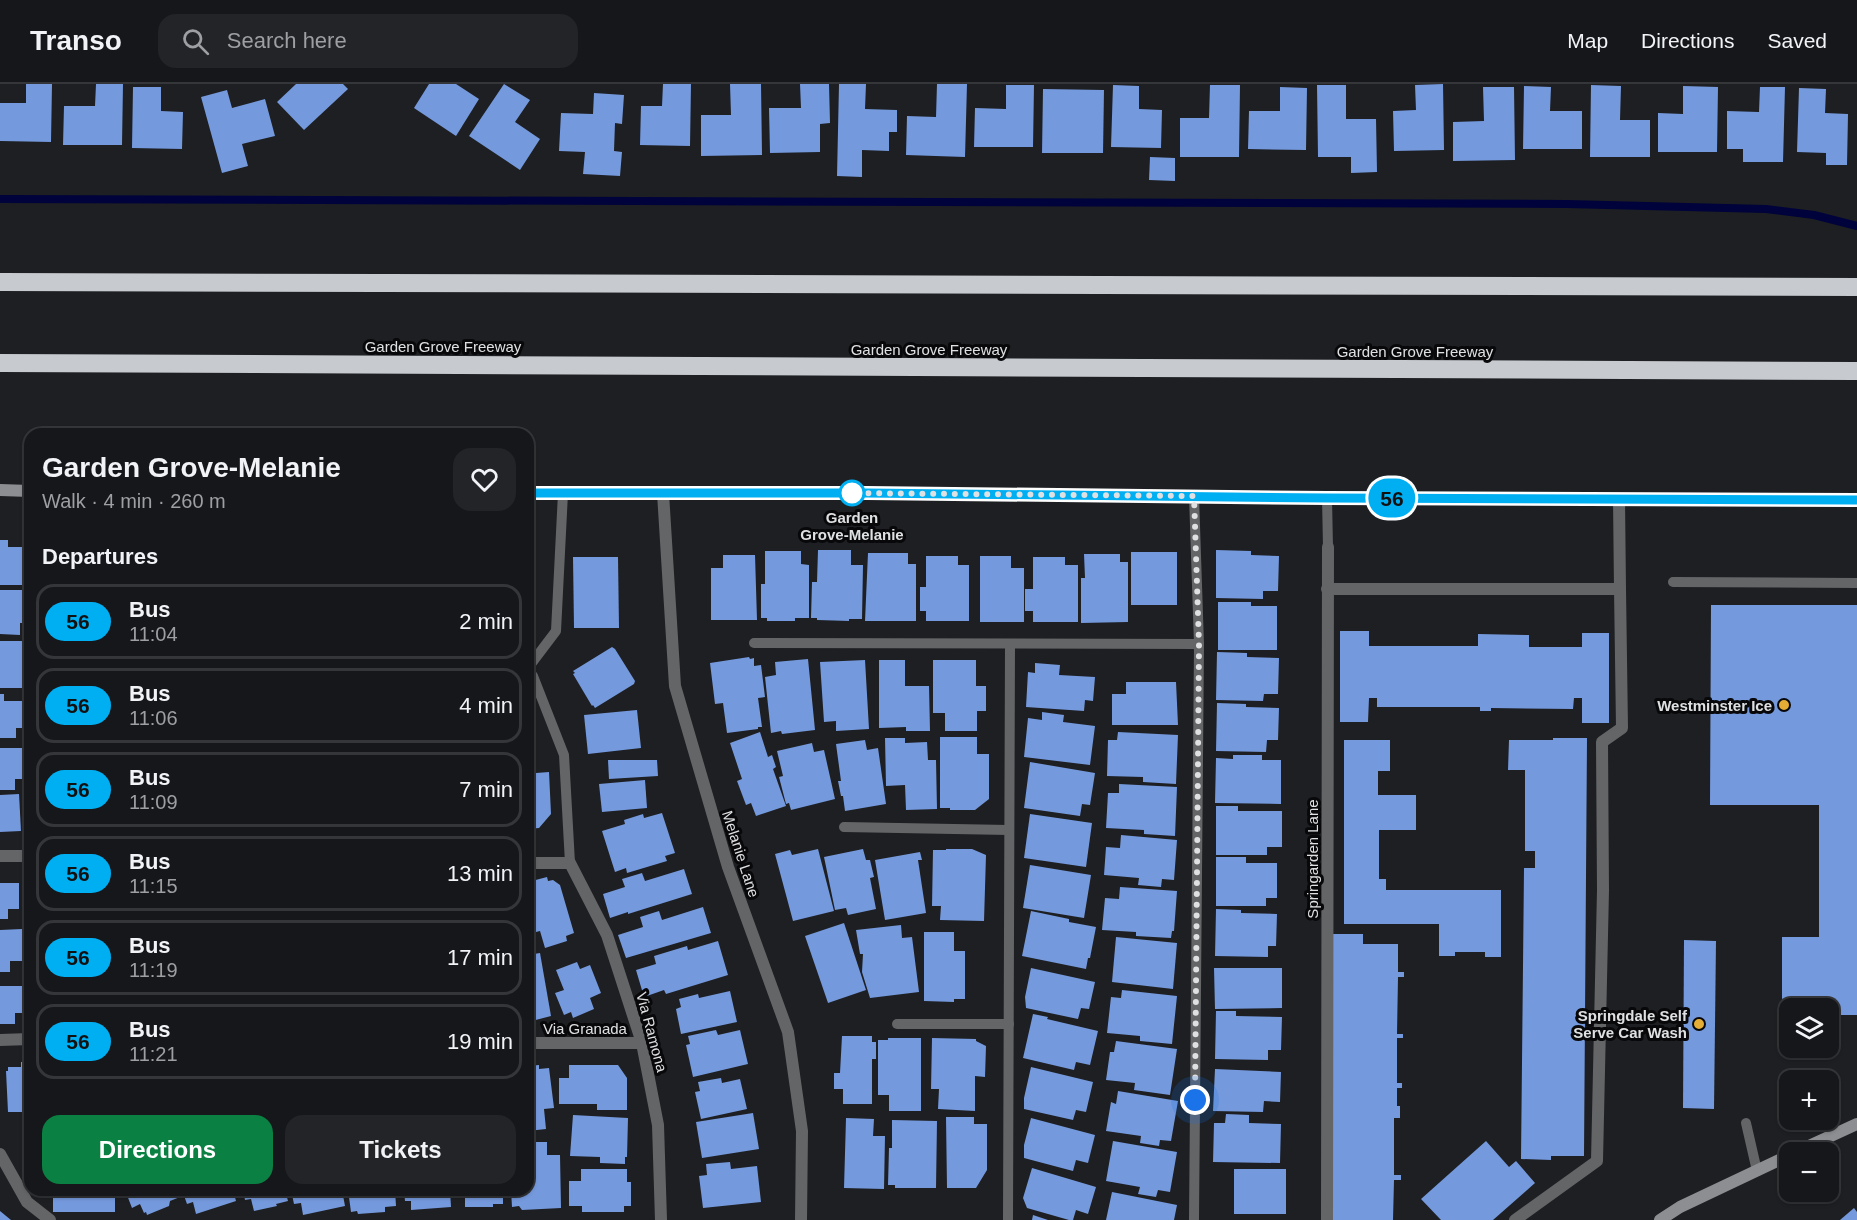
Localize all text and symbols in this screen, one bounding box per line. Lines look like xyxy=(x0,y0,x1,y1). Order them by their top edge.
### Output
search box xyxy=(158,14,578,68)
text: Transo xyxy=(30,25,122,56)
icon: search xyxy=(179,25,212,58)
text: Search here xyxy=(227,28,347,53)
text: Map xyxy=(1567,29,1608,52)
text: Directions xyxy=(1641,29,1734,52)
text: Saved xyxy=(1767,29,1827,52)
street label: Garden Grove Freeway xyxy=(365,338,522,355)
street label: Garden Grove Freeway xyxy=(851,341,1008,358)
street label: Garden Grove Freeway xyxy=(1337,343,1494,360)
button: heart xyxy=(453,448,516,511)
text: Garden Grove-Melanie xyxy=(42,452,341,483)
line badge: 56 xyxy=(1365,478,1419,518)
marker: Garden Grove-Melanie xyxy=(839,480,865,506)
text: 56 xyxy=(1380,487,1404,510)
text: Walk · 4 min · 260 m xyxy=(42,490,226,512)
place label: Garden Grove-Melanie xyxy=(800,509,904,543)
text: Departures xyxy=(42,544,158,569)
text: Bus xyxy=(129,597,171,622)
text: 2 min xyxy=(459,609,513,634)
text: 56 xyxy=(66,610,90,633)
text: 11:04 xyxy=(129,623,178,645)
text: Bus xyxy=(129,681,171,706)
text: 4 min xyxy=(459,693,513,718)
text: 56 xyxy=(66,694,90,717)
place label: Westminster Ice xyxy=(1657,697,1772,714)
marker: Westminster Ice xyxy=(1777,698,1791,712)
text: 11:06 xyxy=(129,707,178,729)
text: Bus xyxy=(129,765,171,790)
text: 7 min xyxy=(459,777,513,802)
text: 56 xyxy=(66,778,90,801)
text: 11:09 xyxy=(129,791,178,813)
street label: Springarden Lane xyxy=(1304,799,1321,919)
street label: Melanie Lane xyxy=(719,809,763,899)
text: Bus xyxy=(129,849,171,874)
text: 13 min xyxy=(447,861,513,886)
text: 56 xyxy=(66,862,90,885)
text: 11:15 xyxy=(129,875,178,897)
text: Bus xyxy=(129,933,171,958)
text: 17 min xyxy=(447,945,513,970)
text: 56 xyxy=(66,946,90,969)
text: 11:19 xyxy=(129,959,178,981)
street label: Via Ramona xyxy=(633,990,671,1075)
map controls xyxy=(1779,998,1839,1202)
button: layers xyxy=(1779,998,1839,1058)
place label: Springdale Self Serve Car Wash xyxy=(1573,1007,1688,1041)
text: Bus xyxy=(129,1017,171,1042)
marker: Springdale Self Serve Car Wash xyxy=(1692,1017,1706,1031)
street label: Via Granada xyxy=(543,1020,628,1037)
text: 19 min xyxy=(447,1029,513,1054)
text: 56 xyxy=(66,1030,90,1053)
text: 11:21 xyxy=(129,1043,178,1065)
button: + xyxy=(1779,1070,1839,1130)
your location xyxy=(1180,1085,1210,1115)
button: Directions xyxy=(42,1115,273,1184)
button: Tickets xyxy=(285,1115,516,1184)
button: − xyxy=(1779,1142,1839,1202)

